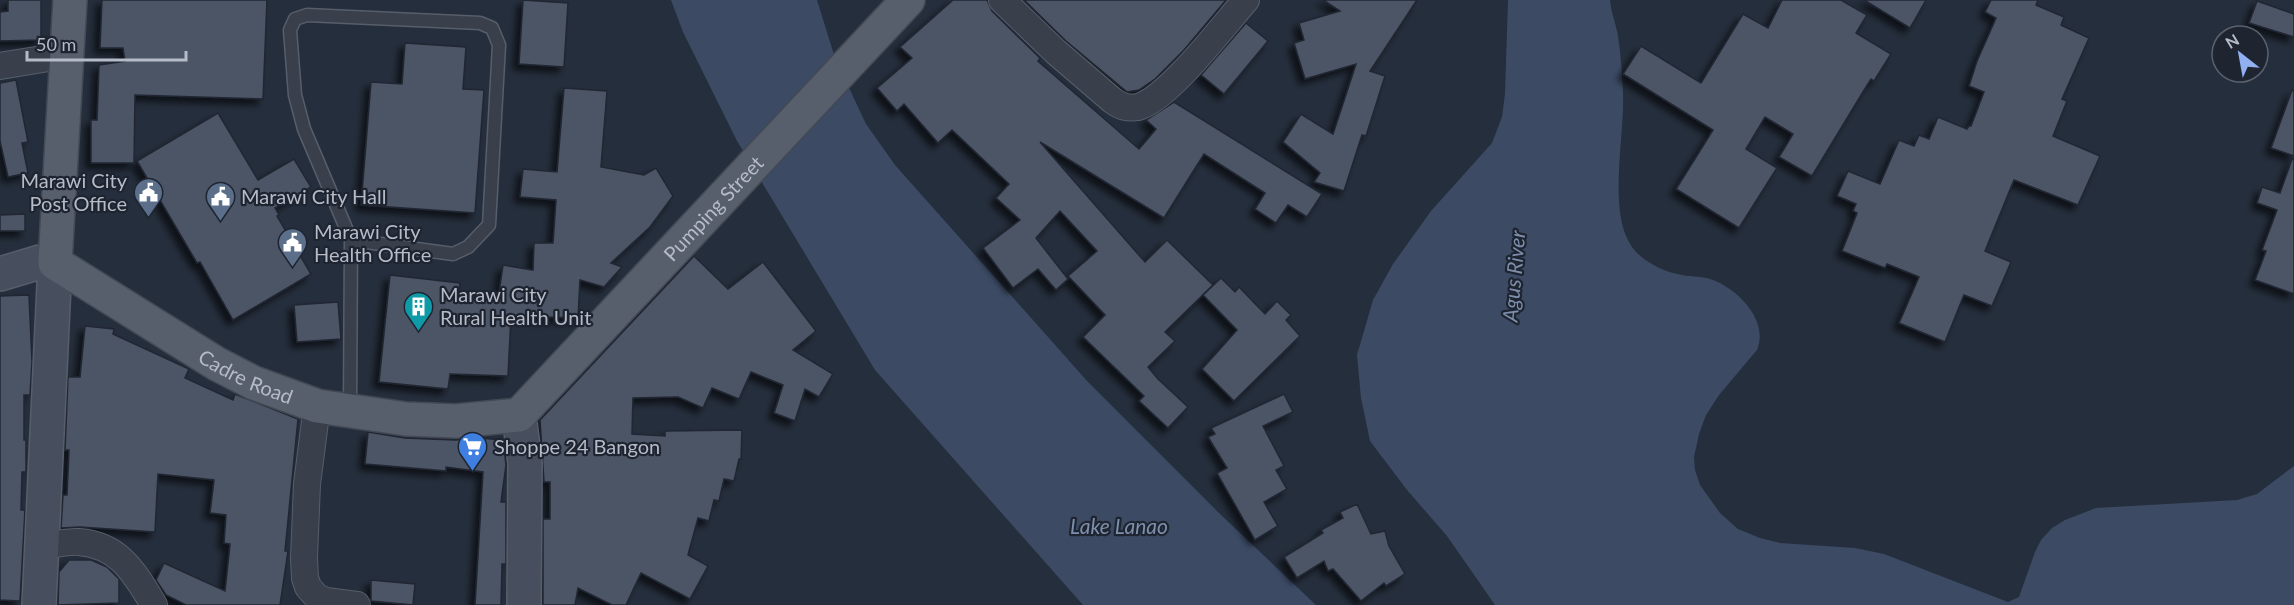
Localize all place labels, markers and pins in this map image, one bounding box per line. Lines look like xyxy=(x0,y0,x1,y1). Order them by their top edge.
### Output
place label: Marawi City Post Office xyxy=(21,168,128,215)
public building icon: Marawi City Post Office xyxy=(132,176,164,218)
public building icon: Marawi City Hall xyxy=(204,180,236,222)
place label: Marawi City Hall xyxy=(241,184,386,208)
place label: Marawi City Health Office xyxy=(314,219,431,266)
public building icon: Marawi City Health Office xyxy=(277,226,309,268)
place label: Marawi City Rural Health Unit xyxy=(440,282,591,329)
building icon: Marawi City Rural Health Unit xyxy=(403,290,435,332)
supermarket icon: Shoppe 24 Bangon xyxy=(457,430,489,472)
place label: Shoppe 24 Bangon xyxy=(494,434,660,458)

